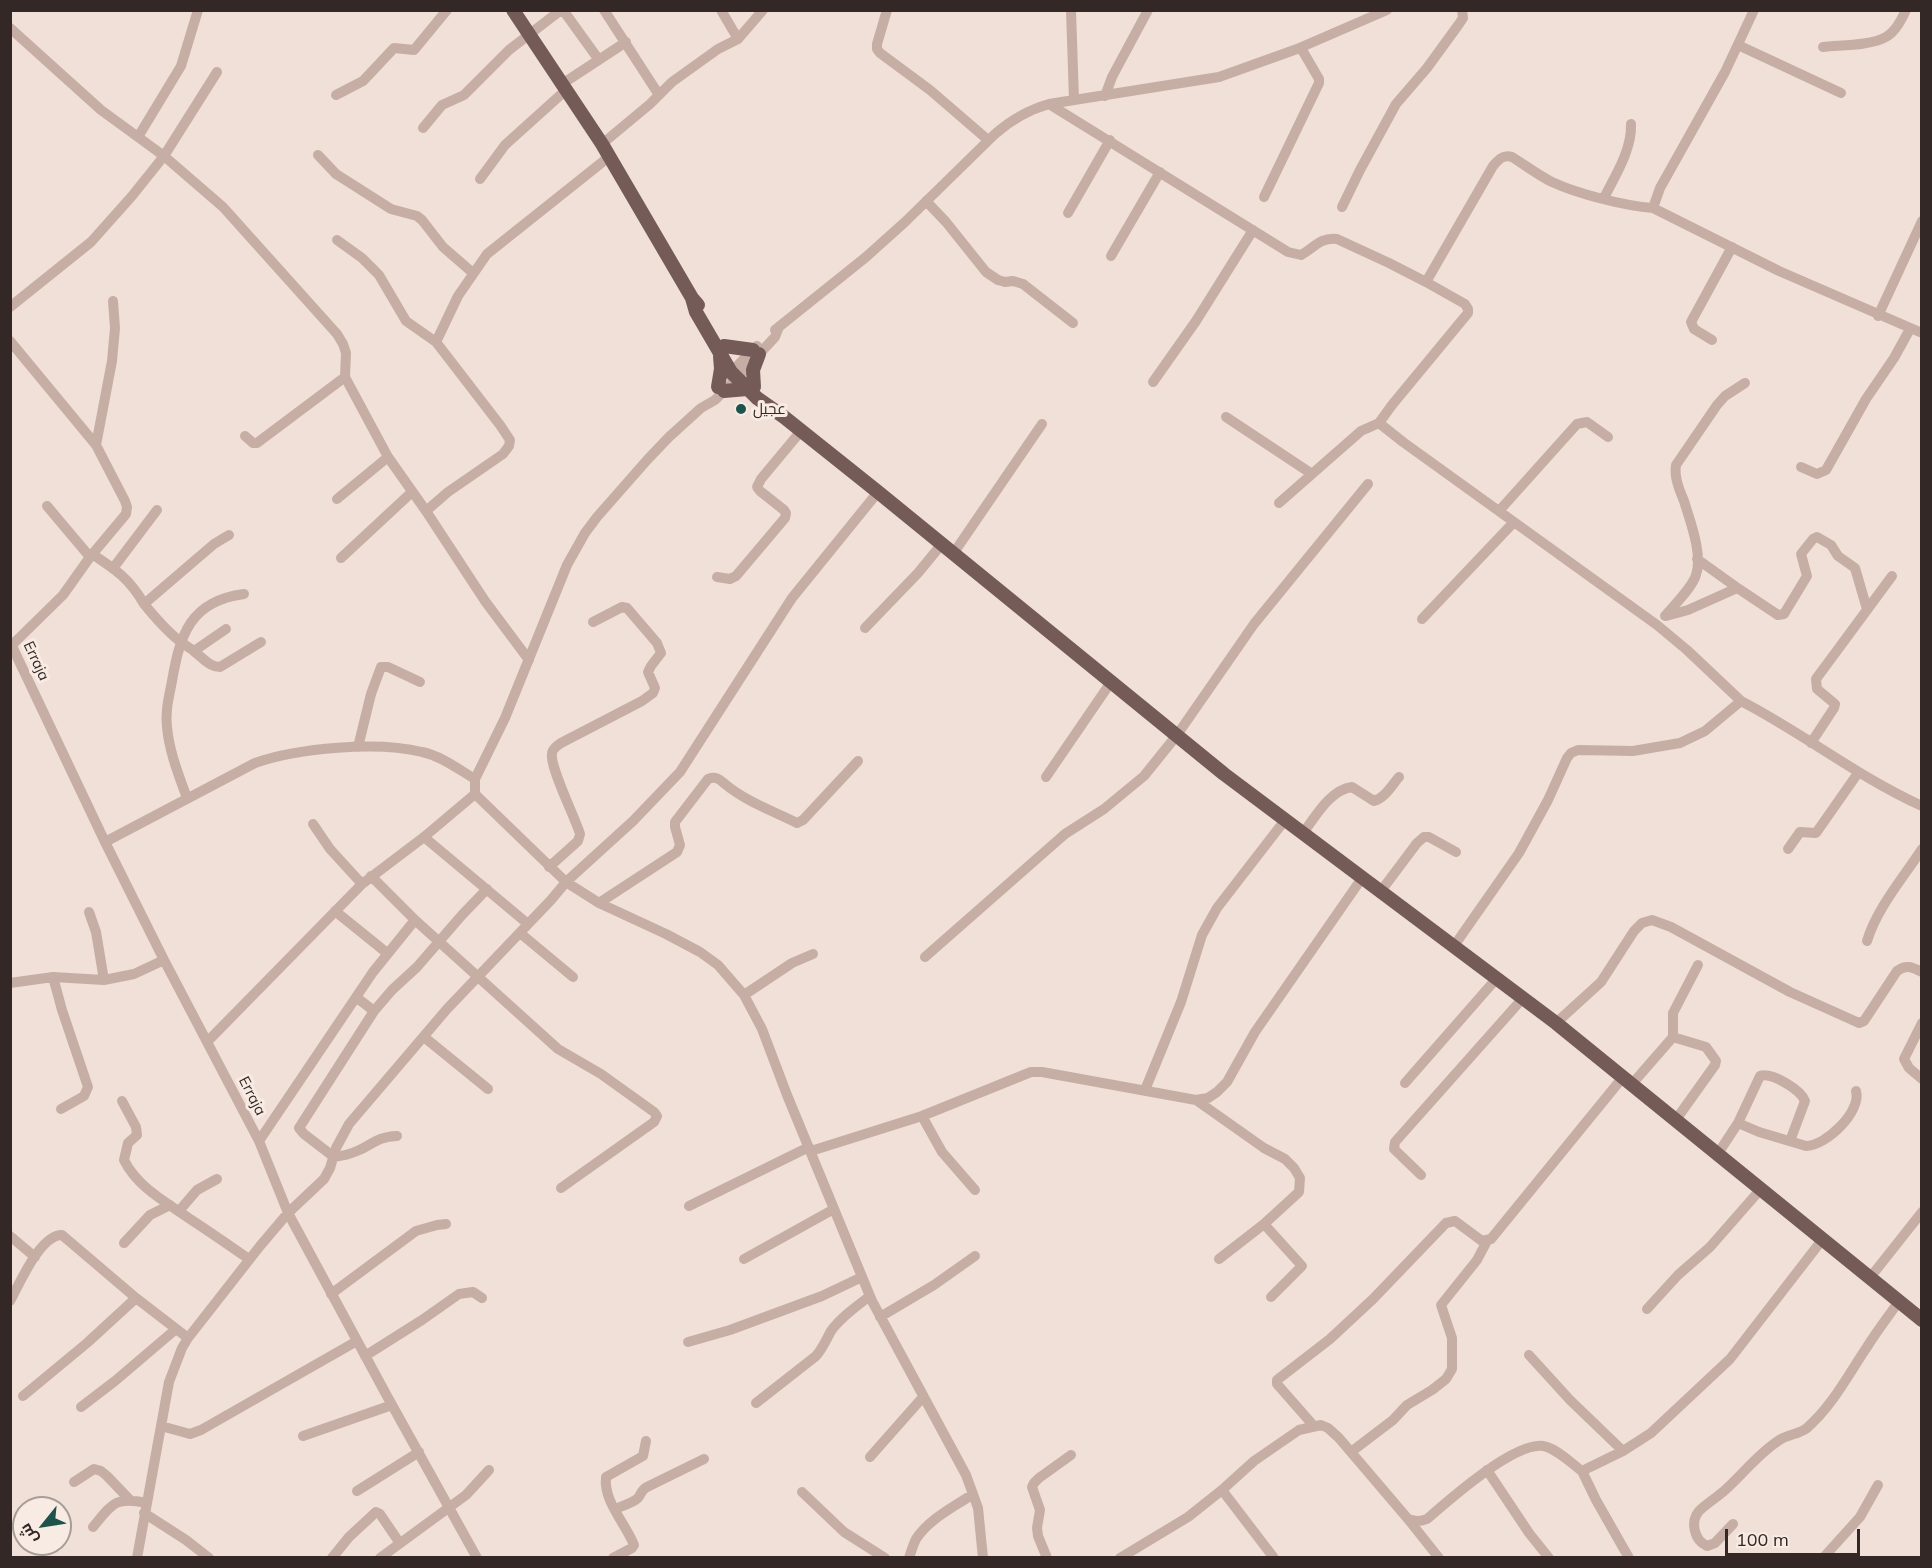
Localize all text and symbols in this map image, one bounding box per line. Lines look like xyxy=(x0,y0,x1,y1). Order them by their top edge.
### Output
place label: عجيل xyxy=(753,400,786,418)
marker: عجيل xyxy=(734,402,748,416)
street label: Erraja xyxy=(19,639,53,683)
street label: Erraja xyxy=(235,1074,269,1118)
north arrow xyxy=(12,1496,72,1556)
scale bar xyxy=(1728,1517,1863,1555)
text: ش xyxy=(14,1520,42,1548)
text: 100 m xyxy=(1736,1528,1789,1551)

